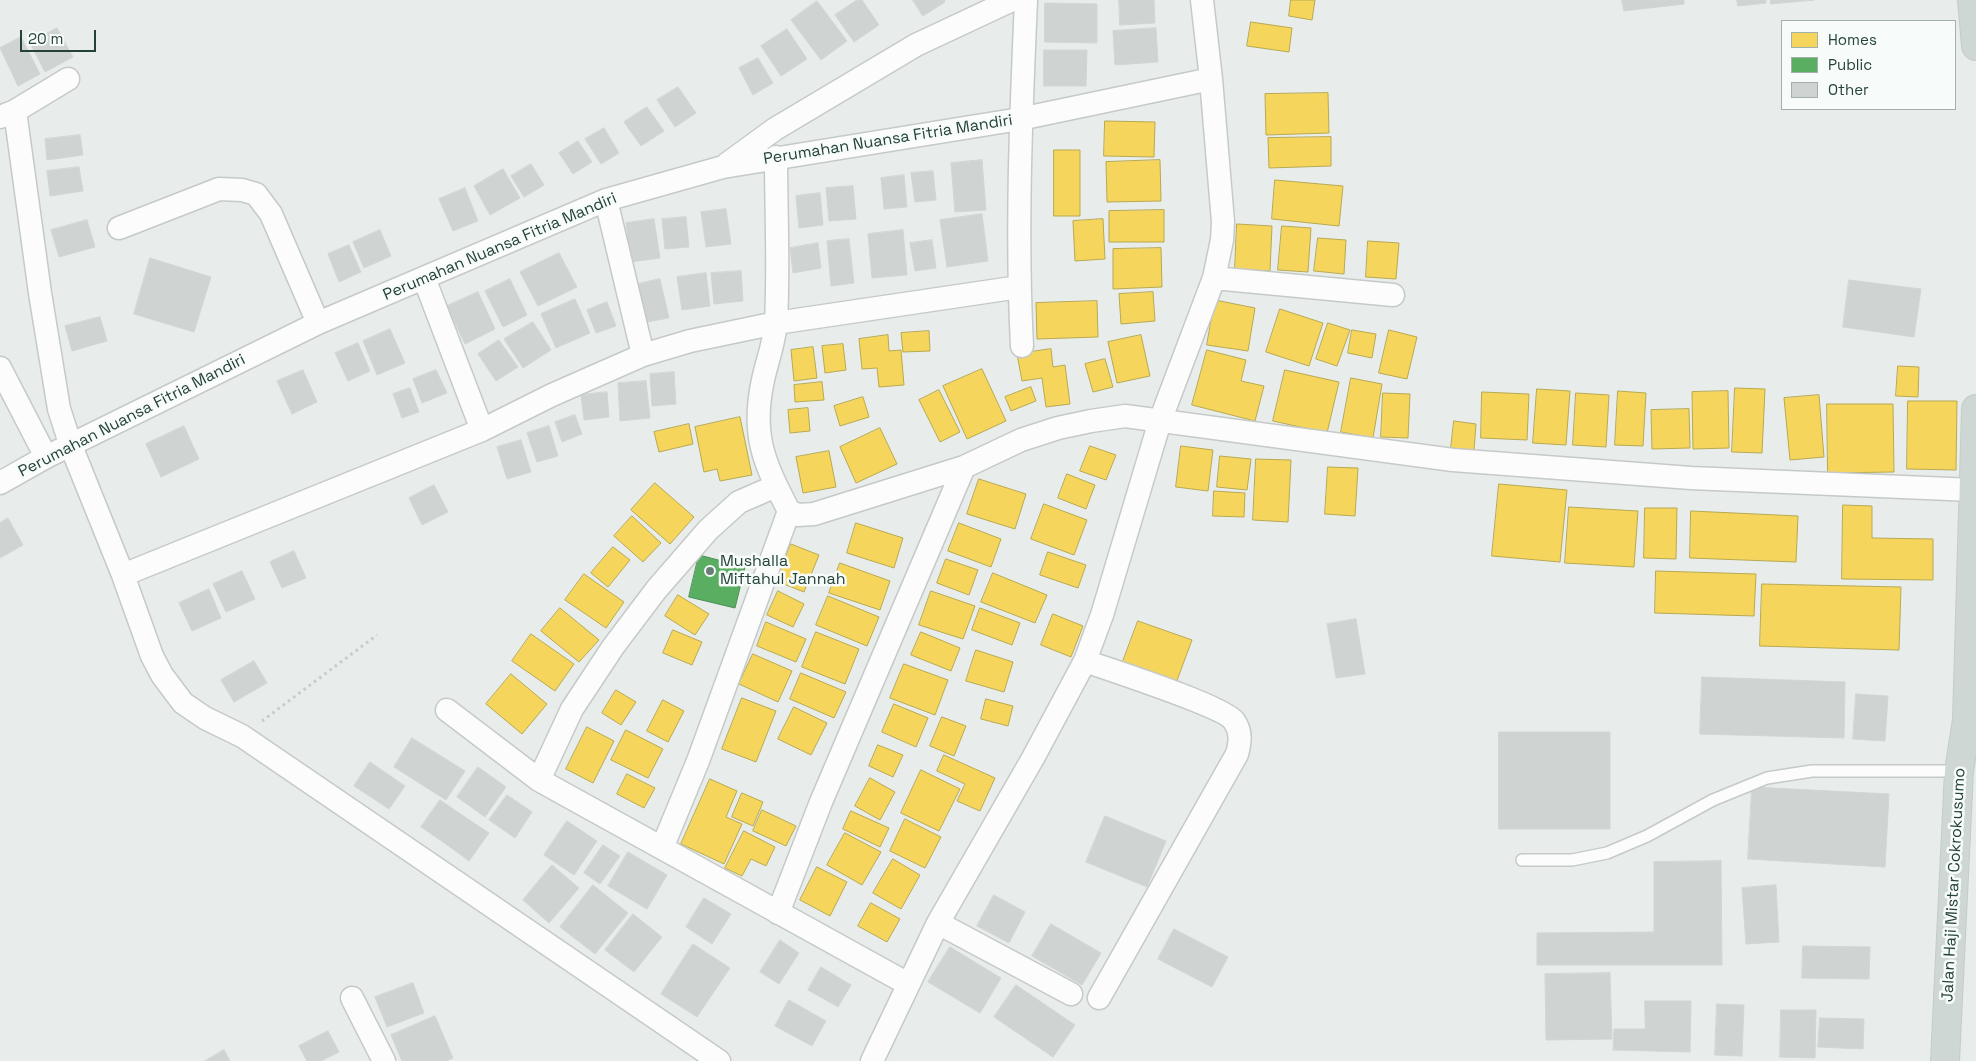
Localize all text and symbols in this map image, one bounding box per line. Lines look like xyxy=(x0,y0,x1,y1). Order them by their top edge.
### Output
scale bar xyxy=(22,20,99,52)
legend xyxy=(1781,20,1956,110)
text: 20 m xyxy=(28,29,63,48)
text: Homes xyxy=(1828,30,1877,49)
text: Public xyxy=(1828,55,1872,74)
text: Other xyxy=(1828,80,1869,99)
street label: Perumahan Nuansa Fitria Mandiri xyxy=(762,111,1014,169)
street label: Perumahan Nuansa Fitria Mandiri xyxy=(380,189,620,305)
street label: Perumahan Nuansa Fitria Mandiri xyxy=(15,350,249,482)
place label: Mushalla Miftahul Jannah xyxy=(720,552,845,590)
marker: Mushalla Miftahul Jannah xyxy=(704,565,716,577)
street label: Jalan Haji Mistar Cokrokusumo xyxy=(1938,767,1970,1003)

